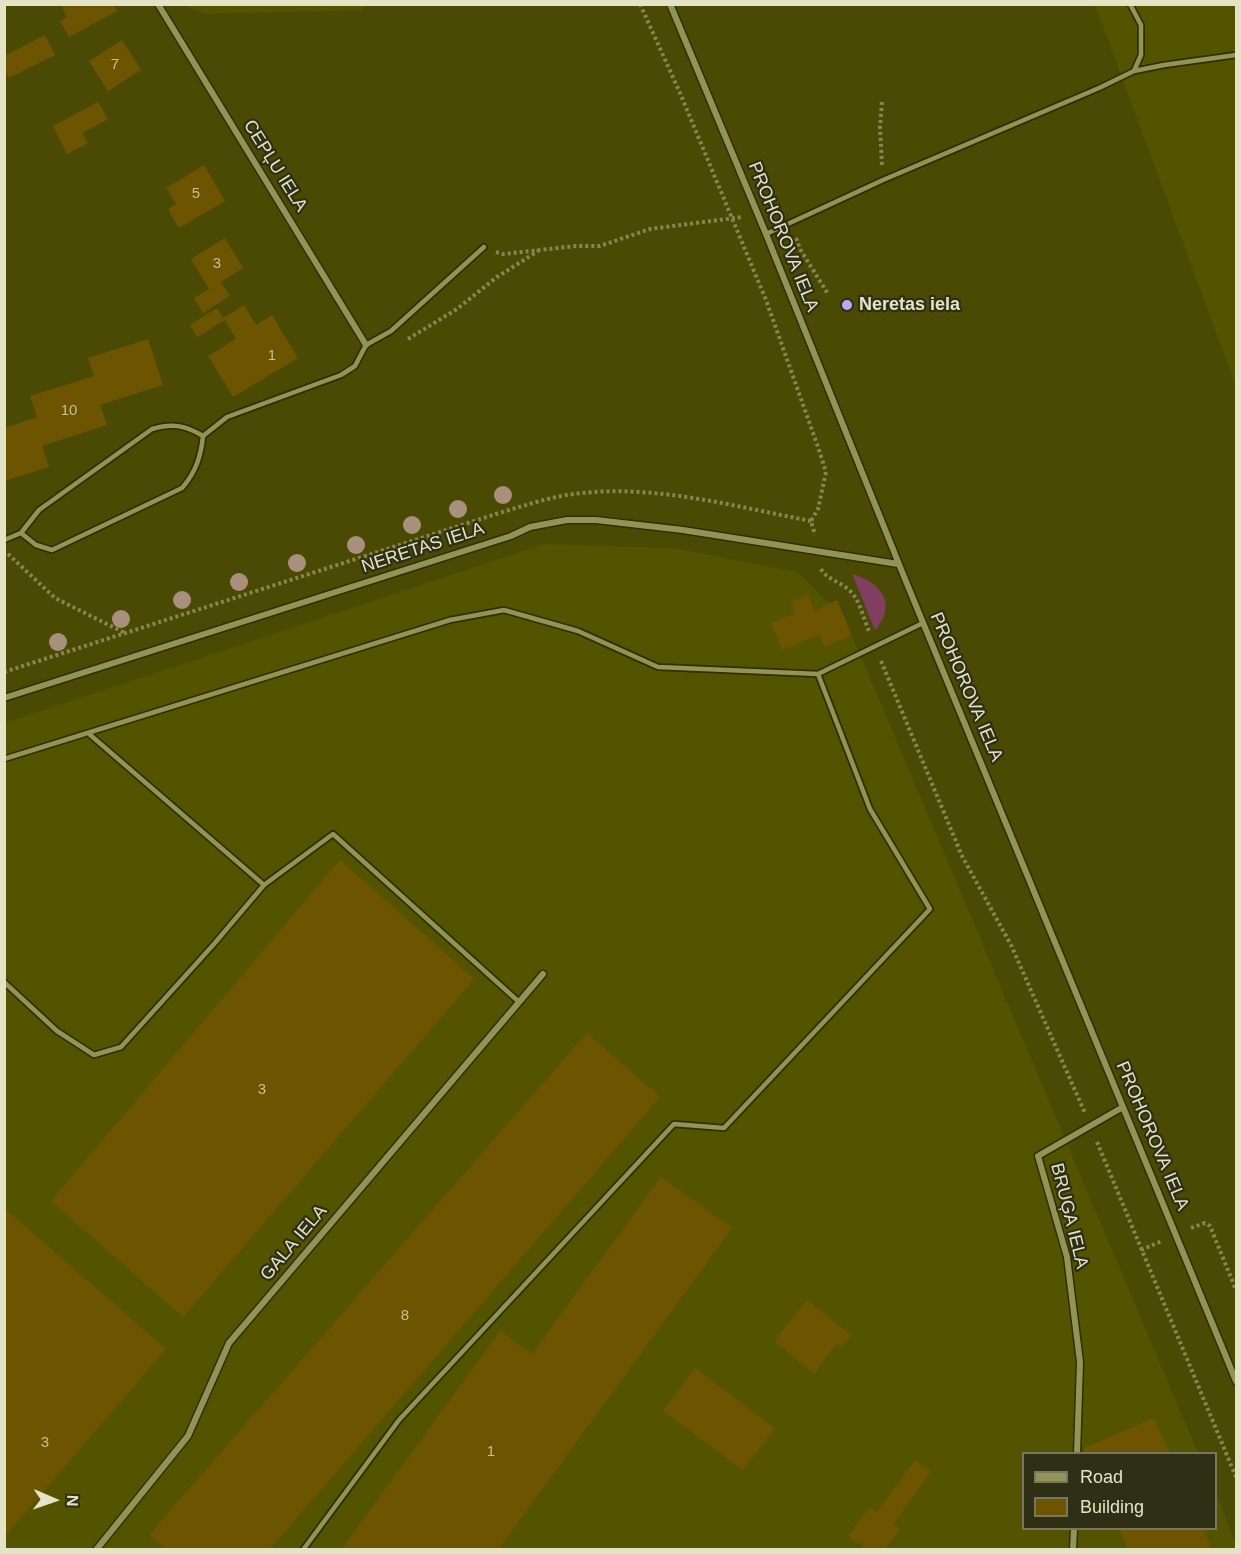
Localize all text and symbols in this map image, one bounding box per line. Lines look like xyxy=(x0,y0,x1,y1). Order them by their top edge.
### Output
house number: 7 xyxy=(111,56,119,74)
street label: CEPĻU IELA xyxy=(238,116,312,216)
street label: PROHOROVA IELA xyxy=(743,159,823,315)
house number: 5 xyxy=(192,185,200,203)
house number: 3 xyxy=(213,255,221,273)
place label: Neretas iela xyxy=(859,294,960,316)
marker: Neretas iela xyxy=(840,298,854,312)
house number: 1 xyxy=(268,347,276,365)
house number: 10 xyxy=(61,402,77,420)
street label: NERETAS IELA xyxy=(359,518,487,578)
street label: PROHOROVA IELA xyxy=(925,609,1007,765)
street label: PROHOROVA IELA xyxy=(1111,1058,1193,1214)
house number: 3 xyxy=(258,1081,266,1099)
street label: BRUĢA IELA xyxy=(1045,1161,1093,1271)
street label: GALA IELA xyxy=(256,1201,332,1285)
house number: 8 xyxy=(401,1307,409,1325)
house number: 3 xyxy=(41,1434,49,1452)
house number: 1 xyxy=(487,1443,495,1461)
legend xyxy=(1022,1452,1217,1530)
text: Road xyxy=(1080,1467,1123,1487)
north arrow xyxy=(24,1470,84,1530)
text: N xyxy=(64,1495,81,1507)
text: Building xyxy=(1080,1497,1144,1517)

